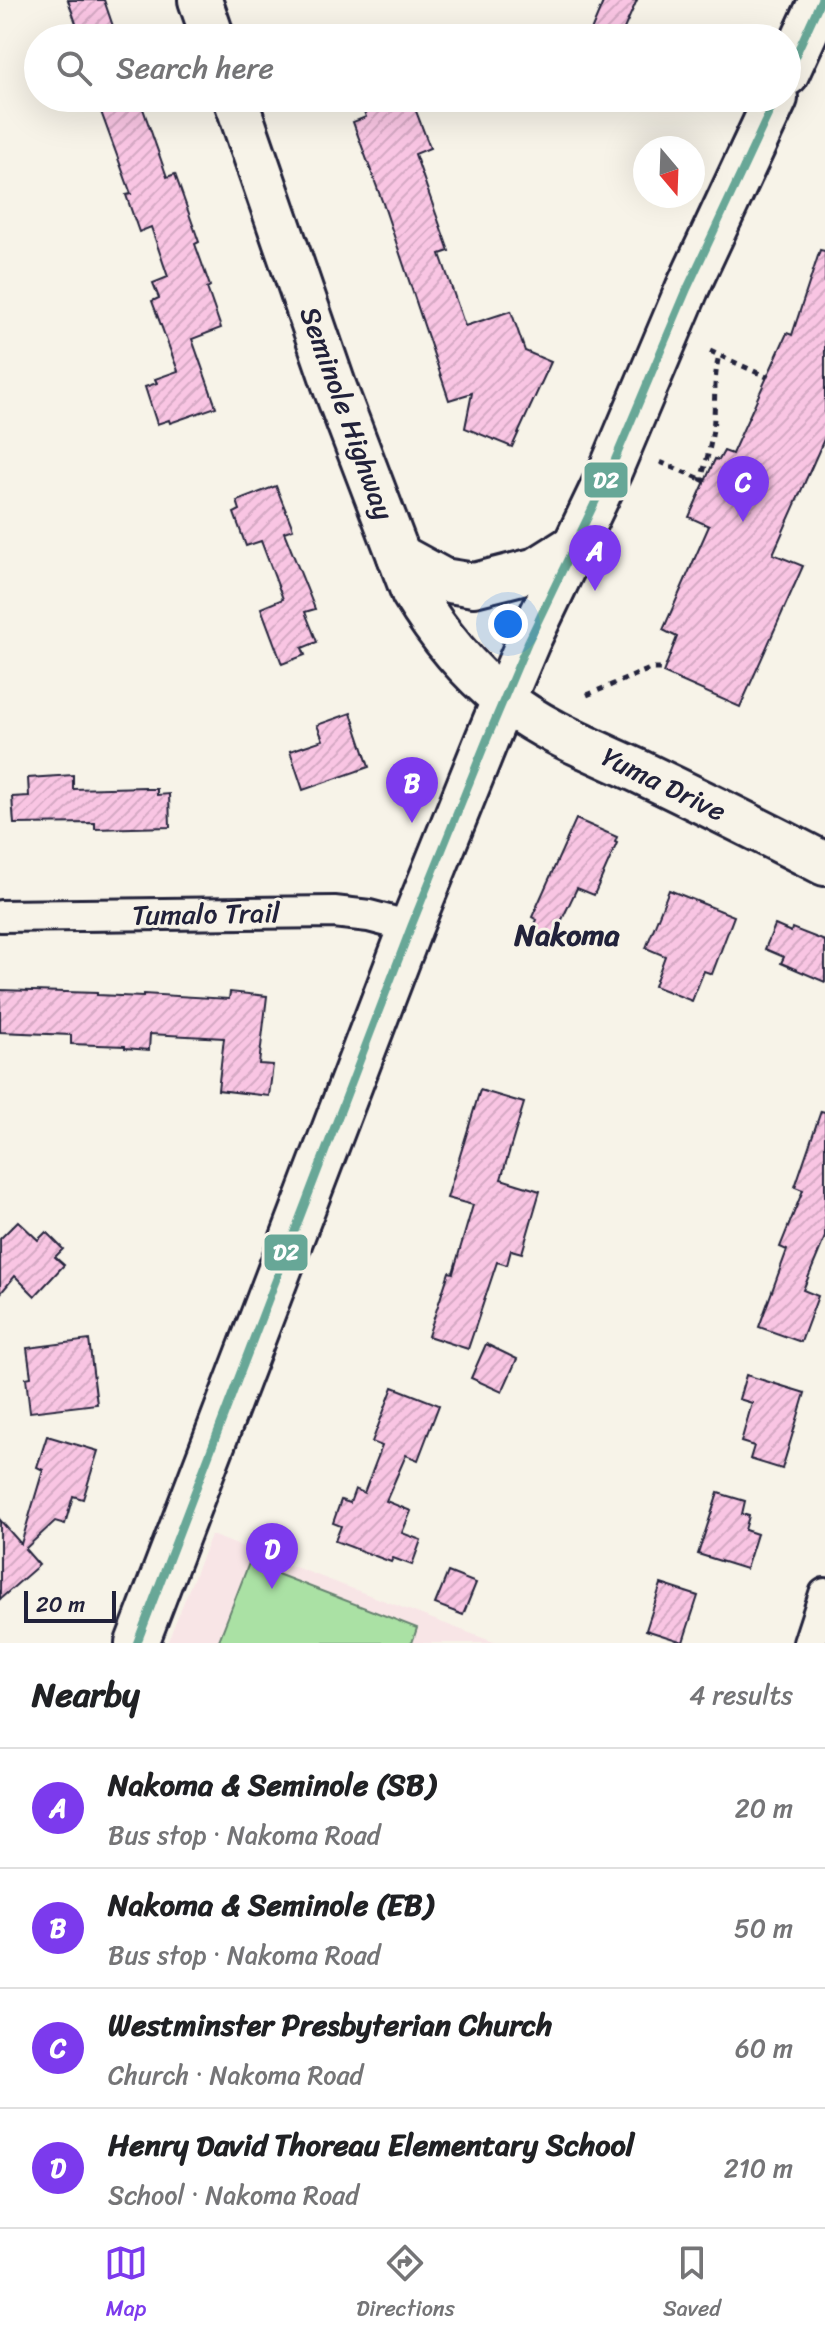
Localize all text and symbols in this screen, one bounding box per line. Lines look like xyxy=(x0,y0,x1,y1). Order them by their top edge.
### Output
search box xyxy=(24,24,801,112)
text: Search here xyxy=(116,41,274,95)
icon: search xyxy=(52,46,96,90)
north arrow xyxy=(633,136,705,208)
street label: Seminole Highway xyxy=(286,299,409,527)
pin: C xyxy=(717,456,769,522)
line badge: D2 xyxy=(583,461,629,499)
text: D2 xyxy=(593,461,619,500)
pin: A xyxy=(569,525,621,591)
your location xyxy=(488,604,528,644)
street label: Yuma Drive xyxy=(593,733,735,835)
pin: B xyxy=(386,757,438,823)
street label: Tumalo Trail xyxy=(132,888,281,940)
district label: Nakoma xyxy=(513,908,620,962)
line badge: D2 xyxy=(263,1233,309,1272)
text: D2 xyxy=(273,1233,299,1272)
pin: D xyxy=(246,1523,298,1589)
text: 20 m xyxy=(36,1585,85,1624)
scale bar xyxy=(24,1587,116,1623)
text: Nearby xyxy=(32,1665,140,1725)
text: 4 results xyxy=(689,1672,793,1718)
text: Nakoma & Seminole (SB) xyxy=(108,1758,435,1812)
text: A xyxy=(49,1785,67,1831)
text: 20 m xyxy=(735,1785,793,1831)
text: Bus stop · Nakoma Road xyxy=(108,1812,381,1858)
text: Nakoma & Seminole (EB) xyxy=(108,1878,433,1932)
text: B xyxy=(50,1905,66,1951)
text: 50 m xyxy=(734,1905,793,1951)
text: Bus stop · Nakoma Road xyxy=(108,1932,381,1978)
text: Westminster Presbyterian Church xyxy=(108,1998,552,2052)
text: C xyxy=(50,2025,66,2071)
text: 60 m xyxy=(735,2025,793,2071)
text: Church · Nakoma Road xyxy=(108,2052,363,2098)
text: Henry David Thoreau Elementary School xyxy=(108,2118,634,2172)
text: D xyxy=(50,2145,66,2191)
text: 210 m xyxy=(724,2145,793,2191)
text: School · Nakoma Road xyxy=(108,2172,359,2218)
tab: Map xyxy=(104,2241,148,2328)
tab: Directions xyxy=(356,2241,455,2328)
tab: Saved xyxy=(663,2241,721,2328)

